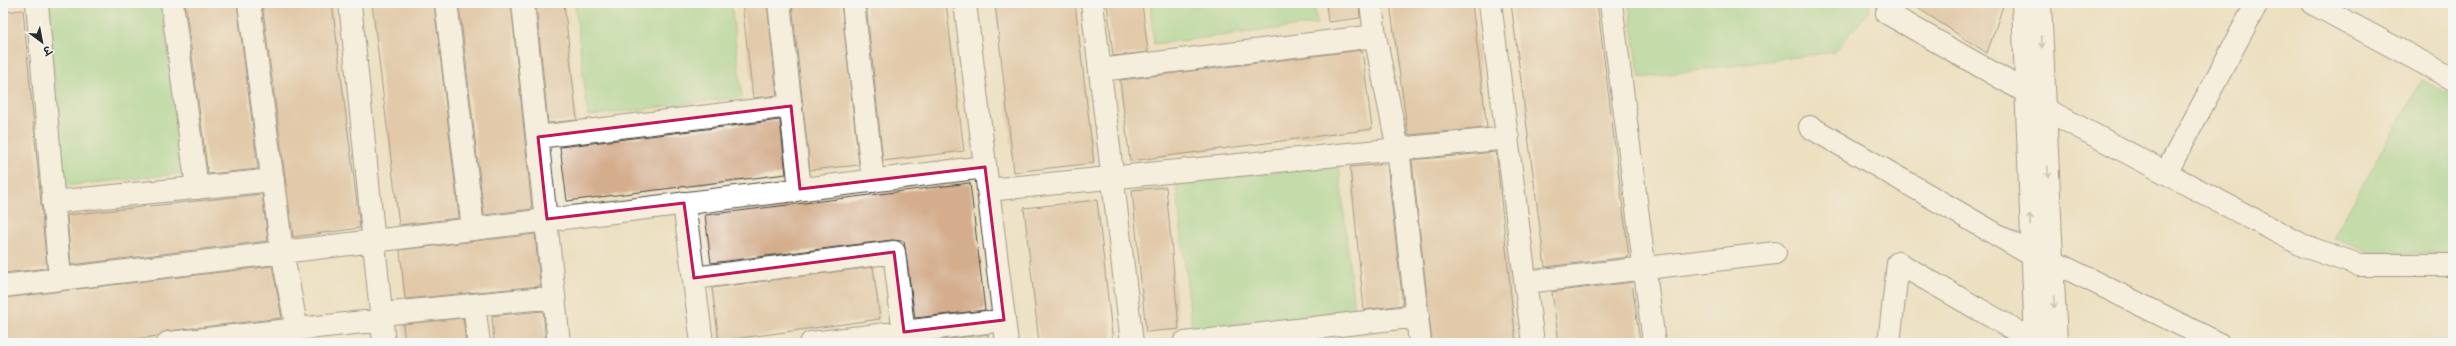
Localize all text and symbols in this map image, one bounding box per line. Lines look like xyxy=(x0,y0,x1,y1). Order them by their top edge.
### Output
north arrow xyxy=(22,22,62,62)
one-way arrow xyxy=(2039,35,2046,48)
text: उ xyxy=(39,41,54,58)
one-way arrow xyxy=(2044,165,2052,178)
one-way arrow xyxy=(2027,214,2034,227)
one-way arrow xyxy=(2050,295,2057,308)

